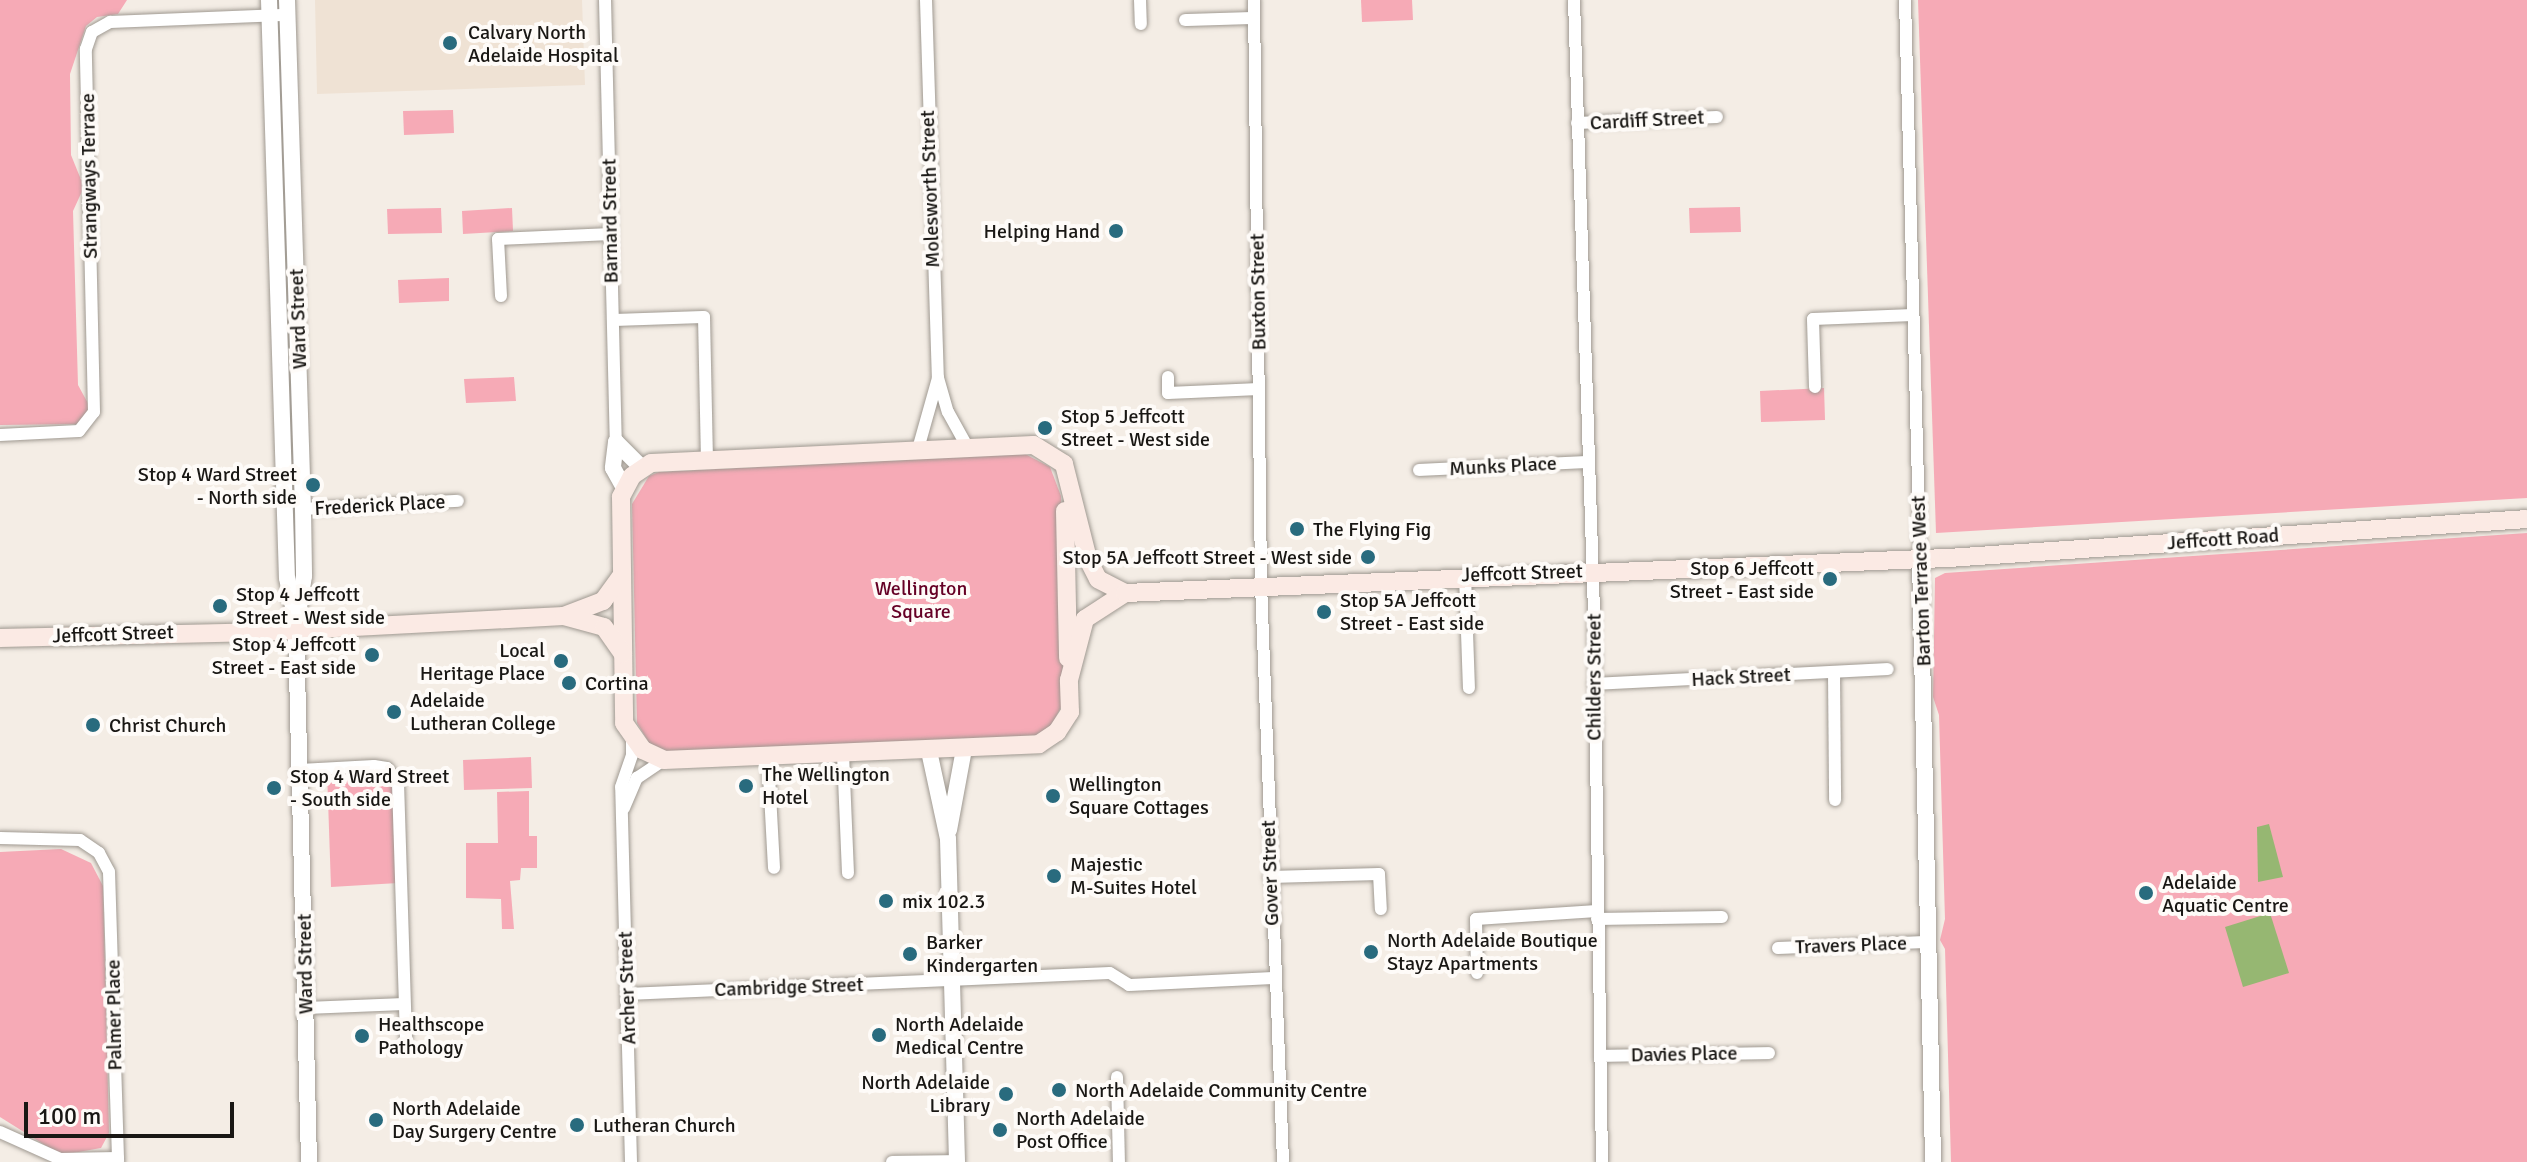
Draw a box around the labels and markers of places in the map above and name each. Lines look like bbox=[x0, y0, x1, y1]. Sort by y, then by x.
place label: Calvary North Adelaide Hospital bbox=[468, 20, 619, 67]
marker: Calvary North Adelaide Hospital bbox=[439, 32, 461, 54]
place label: Helping Hand bbox=[984, 219, 1100, 243]
marker: Helping Hand bbox=[1107, 222, 1125, 240]
place label: Stop 5 Jeffcott Street - West side bbox=[1061, 404, 1210, 451]
marker: Stop 5 Jeffcott Street - West side bbox=[1036, 419, 1054, 437]
place label: Stop 4 Ward Street - North side bbox=[138, 462, 297, 509]
marker: Stop 4 Ward Street - North side bbox=[304, 476, 322, 494]
place label: The Flying Fig bbox=[1313, 517, 1431, 541]
marker: The Flying Fig bbox=[1288, 520, 1306, 538]
place label: Stop 5A Jeffcott Street - West side bbox=[1063, 545, 1352, 569]
marker: Stop 5A Jeffcott Street - West side bbox=[1359, 548, 1377, 566]
place label: Stop 6 Jeffcott Street - East side bbox=[1670, 556, 1814, 603]
marker: Stop 6 Jeffcott Street - East side bbox=[1821, 570, 1839, 588]
place label: Stop 4 Jeffcott Street - West side bbox=[236, 582, 385, 629]
place label: Stop 5A Jeffcott Street - East side bbox=[1340, 588, 1484, 635]
marker: Stop 4 Jeffcott Street - West side bbox=[211, 597, 229, 615]
marker: Stop 5A Jeffcott Street - East side bbox=[1315, 603, 1333, 621]
place label: Stop 4 Jeffcott Street - East side bbox=[212, 632, 356, 679]
place label: Local Heritage Place bbox=[420, 638, 545, 685]
marker: Stop 4 Jeffcott Street - East side bbox=[363, 646, 381, 664]
marker: Local Heritage Place bbox=[552, 652, 570, 670]
place label: Cortina bbox=[585, 671, 649, 695]
marker: Cortina bbox=[560, 674, 578, 692]
place label: Adelaide Lutheran College bbox=[410, 688, 556, 735]
marker: Adelaide Lutheran College bbox=[385, 703, 403, 721]
place label: Christ Church bbox=[109, 713, 226, 737]
marker: Christ Church bbox=[84, 716, 102, 734]
place label: The Wellington Hotel bbox=[762, 762, 890, 809]
place label: Stop 4 Ward Street - South side bbox=[290, 764, 449, 811]
place label: Wellington Square Cottages bbox=[1069, 772, 1209, 819]
marker: The Wellington Hotel bbox=[737, 777, 755, 795]
marker: Stop 4 Ward Street - South side bbox=[265, 779, 283, 797]
marker: Wellington Square Cottages bbox=[1044, 787, 1062, 805]
place label: Majestic M-Suites Hotel bbox=[1070, 852, 1197, 899]
marker: Majestic M-Suites Hotel bbox=[1045, 867, 1063, 885]
place label: Adelaide Aquatic Centre bbox=[2162, 870, 2289, 917]
marker: Adelaide Aquatic Centre bbox=[2137, 884, 2155, 902]
place label: mix 102.3 bbox=[902, 889, 985, 913]
marker: mix 102.3 bbox=[877, 892, 895, 910]
place label: North Adelaide Boutique Stayz Apartments bbox=[1387, 928, 1598, 975]
place label: Barker Kindergarten bbox=[926, 930, 1038, 977]
marker: North Adelaide Boutique Stayz Apartments bbox=[1362, 943, 1380, 961]
marker: Barker Kindergarten bbox=[901, 945, 919, 963]
place label: Healthscope Pathology bbox=[378, 1012, 484, 1059]
place label: North Adelaide Medical Centre bbox=[895, 1012, 1024, 1059]
marker: North Adelaide Medical Centre bbox=[870, 1026, 888, 1044]
marker: Healthscope Pathology bbox=[353, 1027, 371, 1045]
place label: North Adelaide Library bbox=[861, 1070, 990, 1117]
place label: North Adelaide Community Centre bbox=[1075, 1078, 1367, 1102]
marker: North Adelaide Community Centre bbox=[1050, 1081, 1068, 1099]
marker: North Adelaide Library bbox=[997, 1085, 1015, 1103]
place label: North Adelaide Day Surgery Centre bbox=[392, 1096, 557, 1143]
place label: North Adelaide Post Office bbox=[1016, 1106, 1145, 1153]
marker: North Adelaide Day Surgery Centre bbox=[367, 1111, 385, 1129]
place label: Lutheran Church bbox=[593, 1113, 736, 1137]
marker: Lutheran Church bbox=[568, 1116, 586, 1134]
marker: North Adelaide Post Office bbox=[991, 1121, 1009, 1139]

